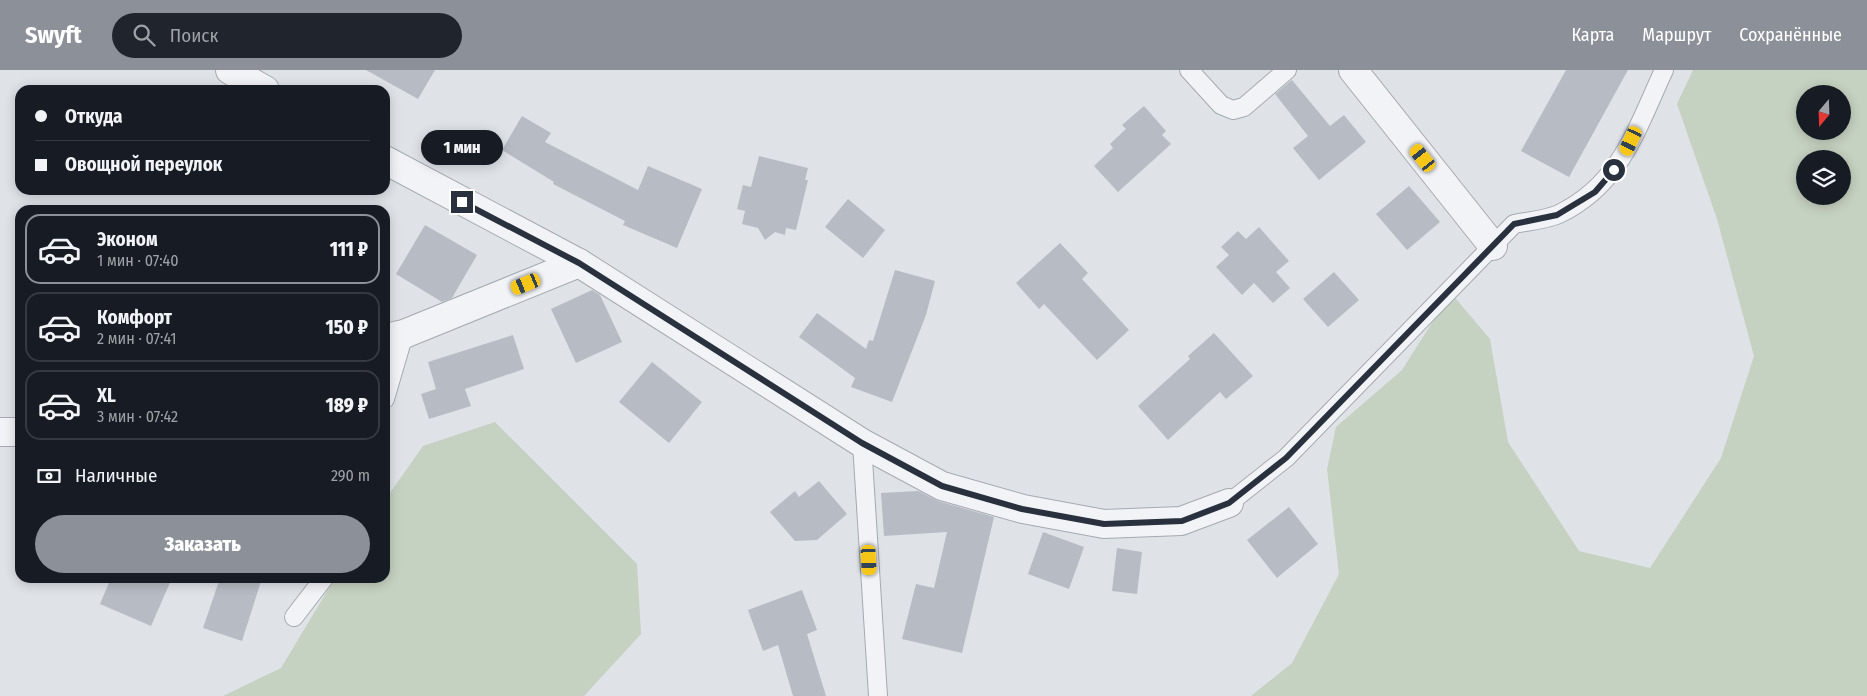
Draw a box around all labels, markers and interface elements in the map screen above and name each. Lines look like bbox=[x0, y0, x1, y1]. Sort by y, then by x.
search box bbox=[112, 13, 462, 58]
text: Swyft bbox=[25, 21, 82, 49]
icon: search bbox=[130, 21, 158, 49]
text: Поиск bbox=[170, 24, 218, 47]
text: Карта bbox=[1571, 24, 1614, 46]
text: Маршрут bbox=[1642, 24, 1711, 46]
text: Сохранённые bbox=[1739, 24, 1842, 46]
north arrow bbox=[1796, 85, 1851, 140]
map controls bbox=[1796, 85, 1851, 205]
text: Откуда bbox=[65, 105, 122, 128]
car bbox=[1617, 124, 1644, 158]
callout: 1 мин bbox=[421, 129, 503, 164]
text: 1 мин bbox=[444, 138, 480, 157]
car bbox=[1407, 142, 1438, 174]
button: layers bbox=[1796, 150, 1851, 205]
text: Овощной переулок bbox=[65, 153, 222, 176]
route start bbox=[1603, 159, 1625, 181]
route end bbox=[451, 191, 473, 213]
icon: car bbox=[37, 227, 82, 272]
text: Эконом bbox=[97, 228, 158, 251]
text: 111 ₽ bbox=[330, 238, 368, 261]
text: 1 мин · 07:40 bbox=[97, 251, 179, 270]
car bbox=[509, 271, 542, 297]
icon: car bbox=[37, 305, 82, 350]
text: Комфорт bbox=[97, 306, 172, 329]
text: 150 ₽ bbox=[325, 316, 368, 339]
text: 2 мин · 07:41 bbox=[97, 329, 177, 348]
icon: car bbox=[37, 383, 82, 428]
text: XL bbox=[97, 384, 116, 407]
text: 189 ₽ bbox=[325, 394, 368, 417]
text: 3 мин · 07:42 bbox=[97, 407, 178, 426]
icon: cash bbox=[35, 462, 63, 490]
text: Наличные bbox=[75, 464, 157, 487]
text: 290 m bbox=[331, 466, 370, 485]
button: Заказать bbox=[35, 515, 370, 573]
car bbox=[860, 545, 877, 575]

